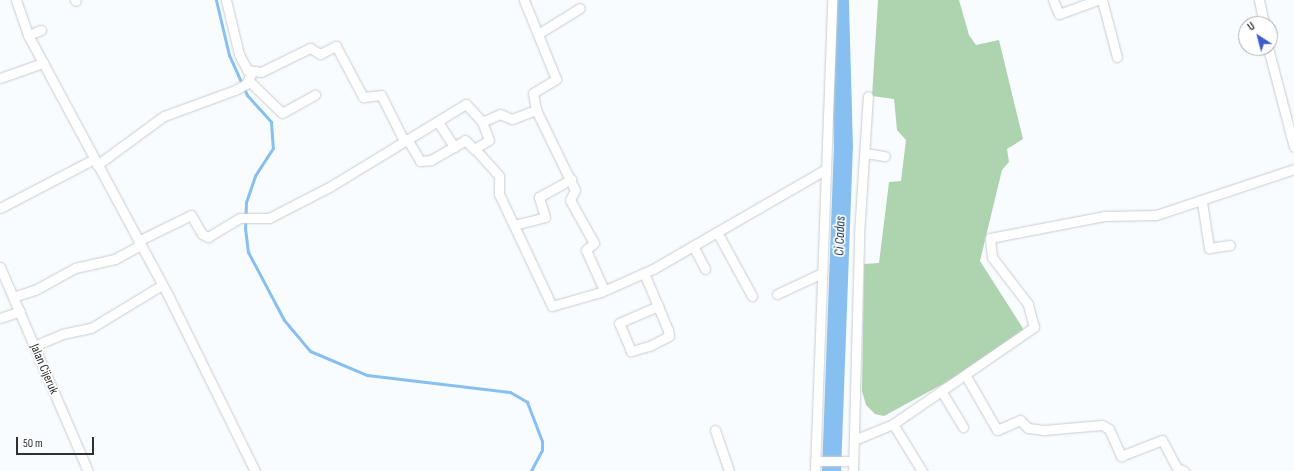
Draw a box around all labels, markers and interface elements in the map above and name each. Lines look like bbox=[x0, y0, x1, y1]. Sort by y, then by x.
north arrow bbox=[1238, 16, 1278, 56]
text: U bbox=[1245, 20, 1257, 34]
water label: Ci Cadas bbox=[831, 216, 849, 256]
street label: Jalan Cijeruk bbox=[26, 341, 62, 397]
scale bar bbox=[18, 429, 96, 455]
text: 50 m bbox=[23, 436, 43, 451]

